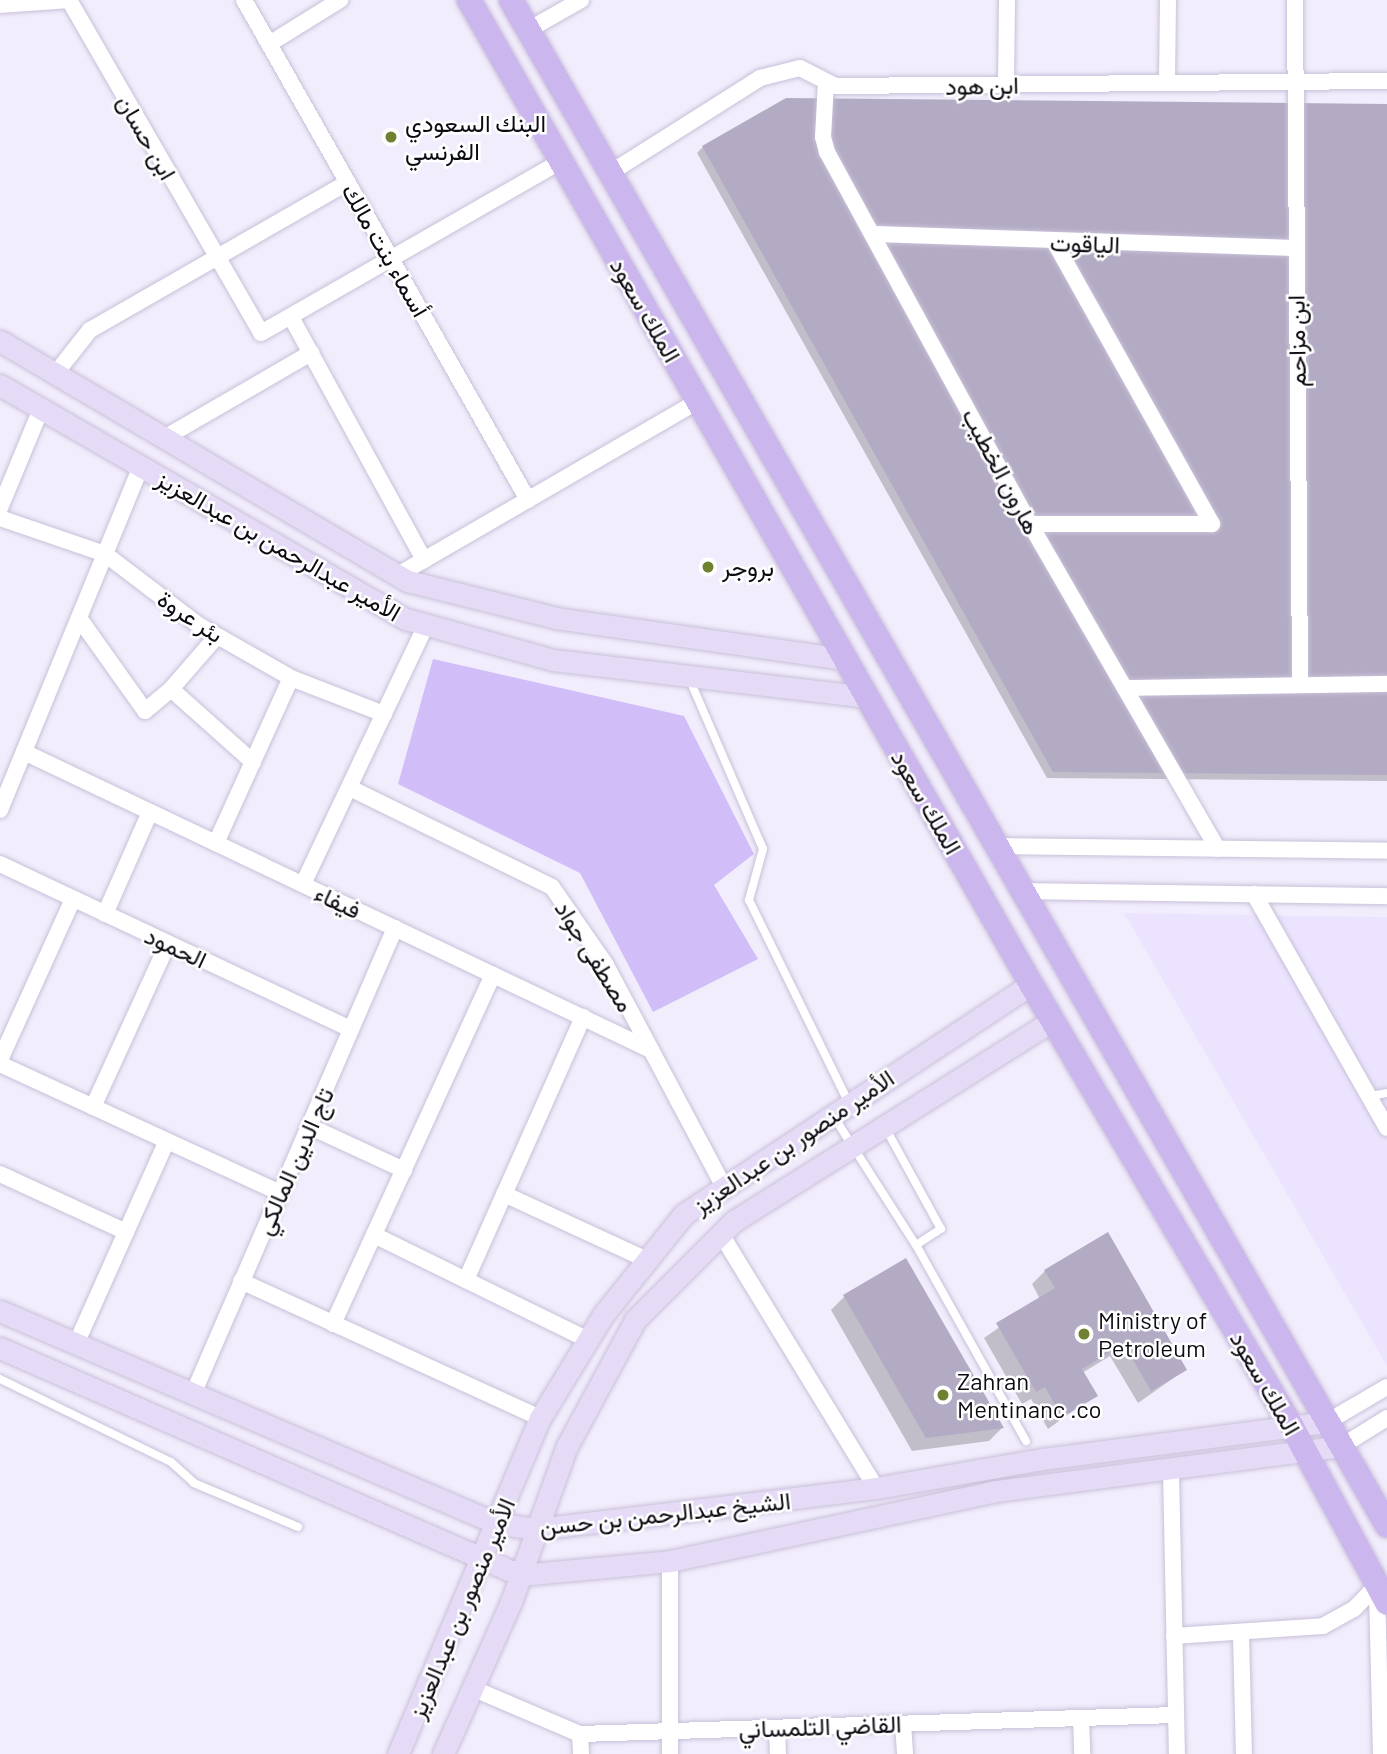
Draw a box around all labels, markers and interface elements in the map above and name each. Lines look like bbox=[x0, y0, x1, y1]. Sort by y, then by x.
street label: ابن هود bbox=[945, 70, 1019, 100]
street label: ابن حسان bbox=[111, 89, 183, 185]
place label: البنك السعودي الفرنسي bbox=[405, 109, 546, 165]
marker: البنك السعودي الفرنسي bbox=[383, 129, 399, 145]
street label: أسماء بنت مالك bbox=[336, 178, 436, 322]
street label: الياقوت bbox=[1049, 227, 1121, 259]
street label: الملك سعود bbox=[605, 253, 687, 367]
street label: ابن مزاحم bbox=[1281, 295, 1311, 387]
street label: هارون الخطيب bbox=[957, 403, 1047, 539]
street label: الأمير عبدالرحمن بن عبدالعزيز bbox=[152, 463, 406, 627]
place label: بروجر bbox=[722, 553, 774, 581]
marker: بروجر bbox=[700, 559, 716, 575]
street label: بئر عروة bbox=[153, 584, 229, 648]
street label: الملك سعود bbox=[886, 745, 968, 859]
street label: فيفاء bbox=[310, 878, 366, 924]
street label: مصطفى جواد bbox=[549, 895, 641, 1017]
street label: الحمود bbox=[141, 920, 211, 974]
street label: الأمير منصور بن عبدالعزيز bbox=[687, 1063, 899, 1219]
street label: تاج الدين المالكي bbox=[249, 1083, 339, 1239]
place label: Ministry of Petroleum bbox=[1098, 1306, 1207, 1362]
marker: Ministry of Petroleum bbox=[1076, 1326, 1092, 1342]
street label: الملك سعود bbox=[1225, 1326, 1307, 1440]
place label: Zahran Mentinanc .co bbox=[957, 1367, 1102, 1423]
marker: Zahran Mentinanc .co bbox=[935, 1387, 951, 1403]
street label: الشيخ عبدالرحمن بن حسن bbox=[538, 1485, 792, 1541]
street label: الأمير منصور بن عبدالعزيز bbox=[402, 1493, 520, 1723]
street label: القاضي التلمساني bbox=[738, 1709, 902, 1743]

